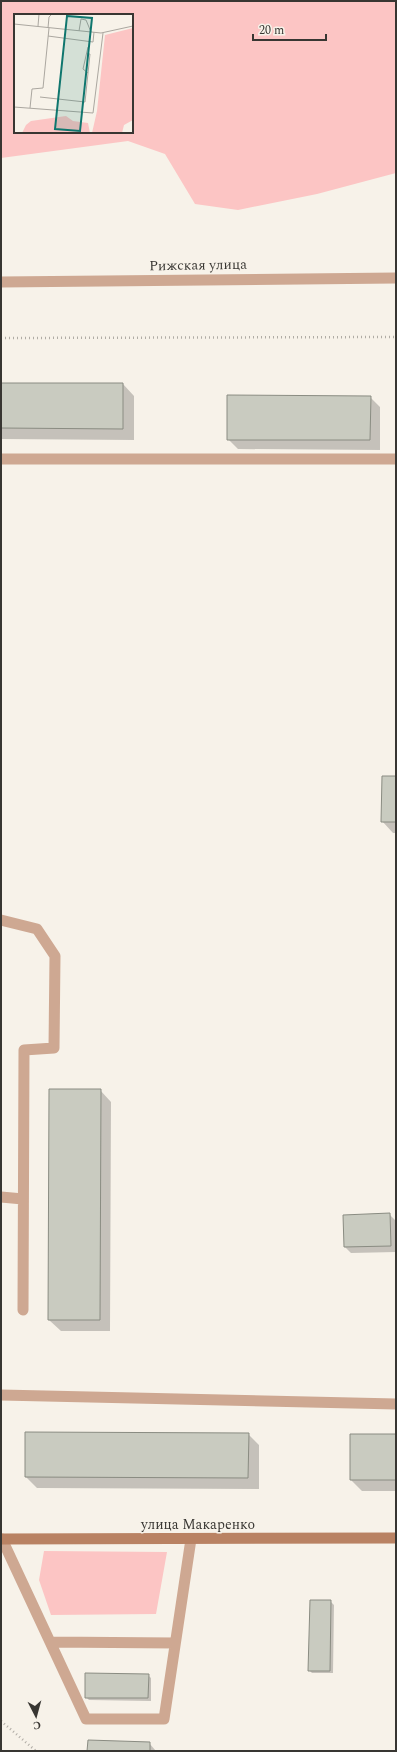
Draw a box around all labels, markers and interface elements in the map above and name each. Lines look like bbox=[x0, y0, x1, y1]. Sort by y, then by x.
inset map bbox=[14, 14, 133, 133]
scale bar bbox=[253, 16, 326, 42]
text: 20 m bbox=[259, 21, 284, 40]
street label: Рижская улица bbox=[149, 254, 247, 276]
street label: улица Макаренко bbox=[140, 1514, 255, 1535]
north arrow bbox=[16, 1696, 56, 1736]
text: С bbox=[32, 1717, 42, 1734]

